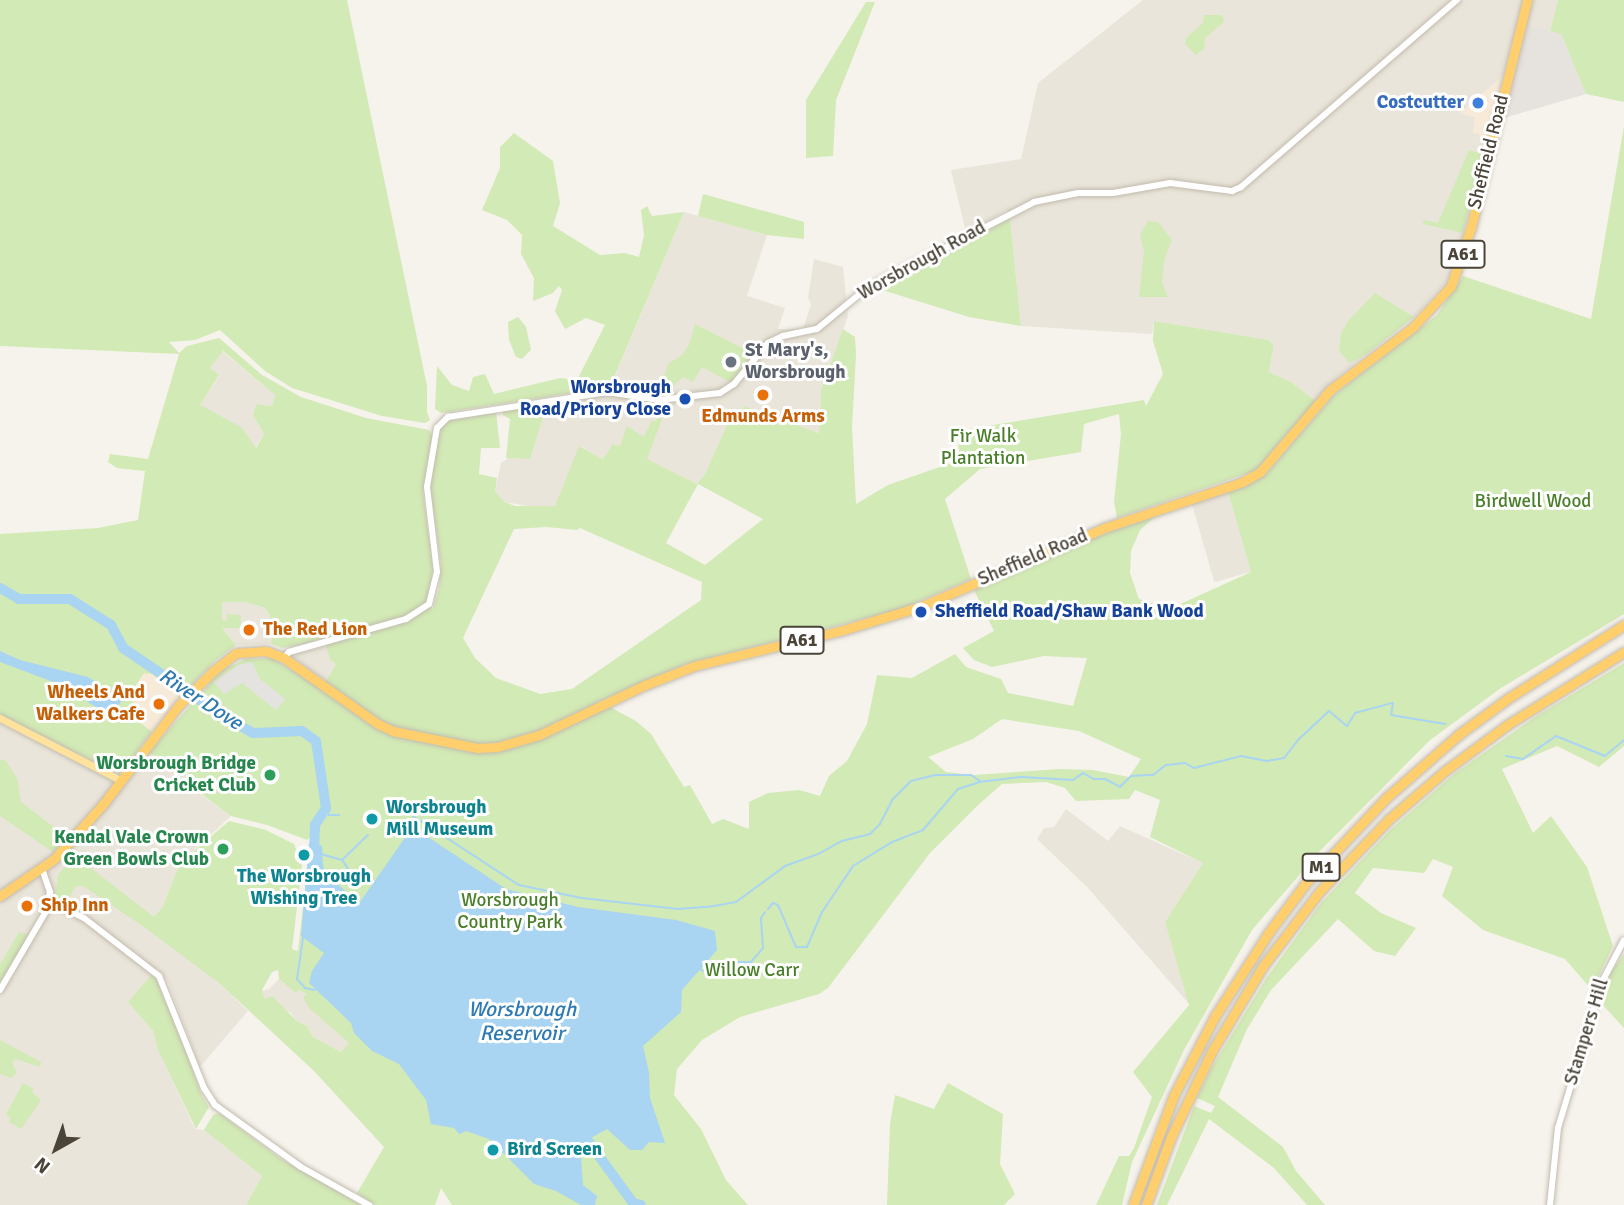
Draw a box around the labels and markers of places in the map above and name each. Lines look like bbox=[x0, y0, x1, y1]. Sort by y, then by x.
place label: Costcutter bbox=[1377, 92, 1464, 114]
marker: Costcutter bbox=[1470, 95, 1486, 111]
place label: St Mary's, Worsbrough bbox=[745, 340, 846, 384]
marker: St Mary's, Worsbrough bbox=[723, 354, 739, 370]
place label: Worsbrough Road/Priory Close bbox=[520, 377, 671, 421]
marker: Edmunds Arms bbox=[755, 387, 771, 403]
marker: Worsbrough Road/Priory Close bbox=[677, 391, 693, 407]
place label: Edmunds Arms bbox=[701, 406, 825, 428]
place label: Sheffield Road/Shaw Bank Wood bbox=[935, 601, 1204, 623]
marker: Sheffield Road/Shaw Bank Wood bbox=[913, 604, 929, 620]
place label: The Red Lion bbox=[263, 619, 367, 641]
marker: The Red Lion bbox=[241, 622, 257, 638]
place label: Wheels And Walkers Cafe bbox=[36, 682, 145, 726]
marker: Wheels And Walkers Cafe bbox=[151, 696, 167, 712]
place label: Worsbrough Bridge Cricket Club bbox=[96, 753, 256, 797]
marker: Worsbrough Bridge Cricket Club bbox=[262, 767, 278, 783]
place label: Worsbrough Mill Museum bbox=[386, 797, 493, 841]
marker: Worsbrough Mill Museum bbox=[364, 811, 380, 827]
place label: Kendal Vale Crown Green Bowls Club bbox=[54, 827, 209, 871]
marker: Kendal Vale Crown Green Bowls Club bbox=[215, 841, 231, 857]
marker: The Worsbrough Wishing Tree bbox=[296, 847, 312, 863]
place label: The Worsbrough Wishing Tree bbox=[237, 866, 371, 910]
place label: Ship Inn bbox=[41, 895, 109, 917]
marker: Ship Inn bbox=[19, 898, 35, 914]
place label: Bird Screen bbox=[507, 1139, 602, 1161]
marker: Bird Screen bbox=[485, 1142, 501, 1158]

